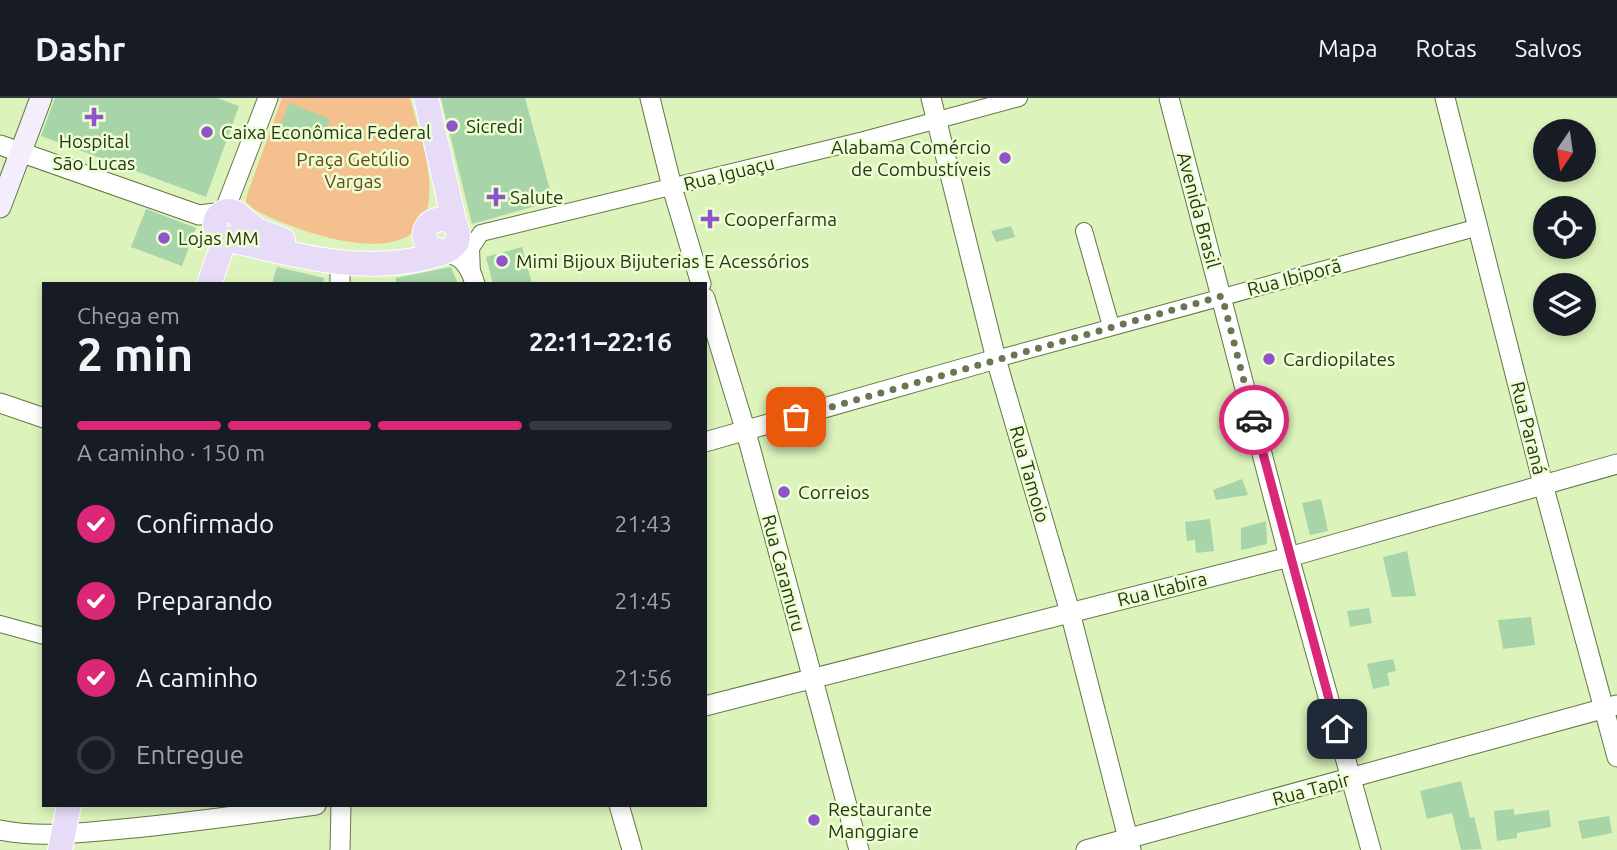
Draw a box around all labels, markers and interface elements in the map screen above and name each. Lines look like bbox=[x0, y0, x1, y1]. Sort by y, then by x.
text: Dashr bbox=[35, 30, 125, 67]
text: Mapa bbox=[1318, 35, 1378, 62]
text: Rotas bbox=[1416, 35, 1477, 62]
text: Salvos bbox=[1515, 35, 1582, 62]
marker: Hospital São Lucas bbox=[84, 107, 104, 127]
place label: Sicredi bbox=[466, 115, 523, 137]
marker: Sicredi bbox=[444, 118, 460, 134]
north arrow bbox=[1533, 119, 1596, 182]
map controls bbox=[1533, 119, 1596, 336]
place label: Caixa Econômica Federal bbox=[221, 121, 431, 143]
marker: Caixa Econômica Federal bbox=[199, 124, 215, 140]
place label: Hospital São Lucas bbox=[53, 130, 135, 174]
place label: Alabama Comércio de Combustíveis bbox=[831, 136, 991, 180]
park label: Praça Getúlio Vargas bbox=[296, 148, 410, 192]
street label: Avenida Brasil bbox=[1173, 149, 1225, 271]
marker: Alabama Comércio de Combustíveis bbox=[997, 150, 1013, 166]
street label: Rua Iguaçu bbox=[681, 151, 777, 195]
place label: Salute bbox=[510, 186, 564, 208]
marker: Salute bbox=[488, 189, 504, 205]
button: locate bbox=[1533, 196, 1596, 259]
place label: Cooperfarma bbox=[724, 208, 837, 230]
marker: Cooperfarma bbox=[702, 211, 718, 227]
place label: Lojas MM bbox=[178, 227, 259, 249]
marker: Lojas MM bbox=[156, 230, 172, 246]
place label: Mimi Bijoux Bijuterias E Acessórios bbox=[516, 250, 809, 272]
marker: Mimi Bijoux Bijuterias E Acessórios bbox=[494, 253, 510, 269]
street label: Rua Ibiporã bbox=[1245, 254, 1343, 300]
button: layers bbox=[1533, 273, 1596, 336]
text: Chega em bbox=[77, 303, 180, 328]
text: 22:11–22:16 bbox=[529, 327, 672, 356]
text: 2 min bbox=[77, 328, 193, 380]
place label: Cardiopilates bbox=[1283, 348, 1395, 370]
marker: Cardiopilates bbox=[1261, 351, 1277, 367]
street label: Rua Paraná bbox=[1507, 379, 1551, 477]
courier bbox=[1219, 385, 1289, 455]
pin bbox=[766, 387, 826, 447]
icon: bag bbox=[777, 398, 815, 436]
icon: car bbox=[1235, 401, 1273, 439]
street label: Rua Tamoio bbox=[1006, 423, 1054, 525]
text: A caminho · 150 m bbox=[77, 440, 265, 465]
place label: Correios bbox=[798, 481, 870, 503]
marker: Correios bbox=[776, 484, 792, 500]
icon: check bbox=[77, 505, 115, 543]
text: Confirmado bbox=[136, 509, 274, 538]
text: 21:43 bbox=[614, 511, 672, 536]
street label: Rua Caramuru bbox=[758, 512, 810, 634]
street label: Rua Itabira bbox=[1115, 567, 1209, 611]
icon: check bbox=[77, 582, 115, 620]
text: Preparando bbox=[136, 586, 273, 615]
text: 21:45 bbox=[614, 588, 672, 613]
icon: check bbox=[77, 659, 115, 697]
text: A caminho bbox=[136, 663, 258, 692]
text: 21:56 bbox=[614, 665, 672, 690]
pin bbox=[1307, 699, 1367, 759]
icon: home bbox=[1318, 710, 1356, 748]
text: Entregue bbox=[136, 740, 244, 769]
street label: Rua Tapir bbox=[1270, 768, 1352, 810]
place label: Restaurante Manggiare bbox=[828, 798, 932, 842]
marker: Restaurante Manggiare bbox=[806, 812, 822, 828]

